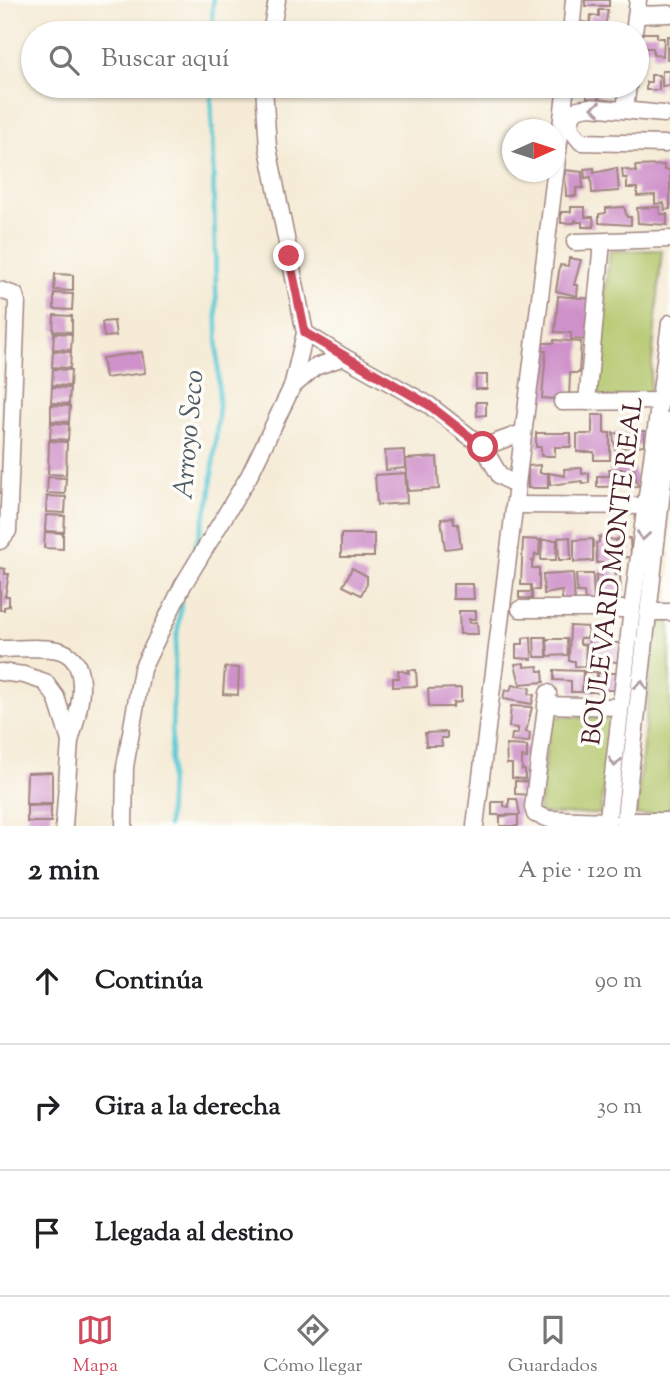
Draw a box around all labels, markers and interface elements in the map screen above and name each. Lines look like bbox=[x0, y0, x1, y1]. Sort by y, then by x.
search box bbox=[21, 21, 649, 98]
icon: search bbox=[45, 41, 83, 79]
text: Buscar aquí bbox=[101, 41, 230, 78]
one-way arrow bbox=[590, 100, 600, 116]
north arrow bbox=[502, 119, 565, 182]
route end bbox=[273, 240, 304, 271]
water label: Arroyo Seco bbox=[164, 369, 216, 501]
street label: BOULEVARD MONTE REAL bbox=[574, 394, 654, 747]
route start bbox=[467, 431, 498, 462]
one-way arrow bbox=[636, 530, 651, 542]
one-way arrow bbox=[634, 679, 649, 691]
one-way arrow bbox=[607, 756, 622, 768]
text: 2 min bbox=[28, 850, 100, 893]
text: A pie · 120 m bbox=[518, 855, 642, 888]
icon: ahead bbox=[28, 962, 66, 1000]
text: Continúa bbox=[95, 963, 203, 1000]
text: 90 m bbox=[595, 965, 642, 998]
icon: right bbox=[28, 1088, 66, 1126]
text: Gira a la derecha bbox=[95, 1089, 280, 1126]
text: 30 m bbox=[597, 1091, 642, 1124]
icon: arrive bbox=[28, 1214, 66, 1252]
text: Llegada al destino bbox=[95, 1215, 293, 1252]
tab: Mapa bbox=[73, 1311, 118, 1380]
tab: Cómo llegar bbox=[263, 1311, 362, 1380]
tab: Guardados bbox=[508, 1311, 597, 1380]

